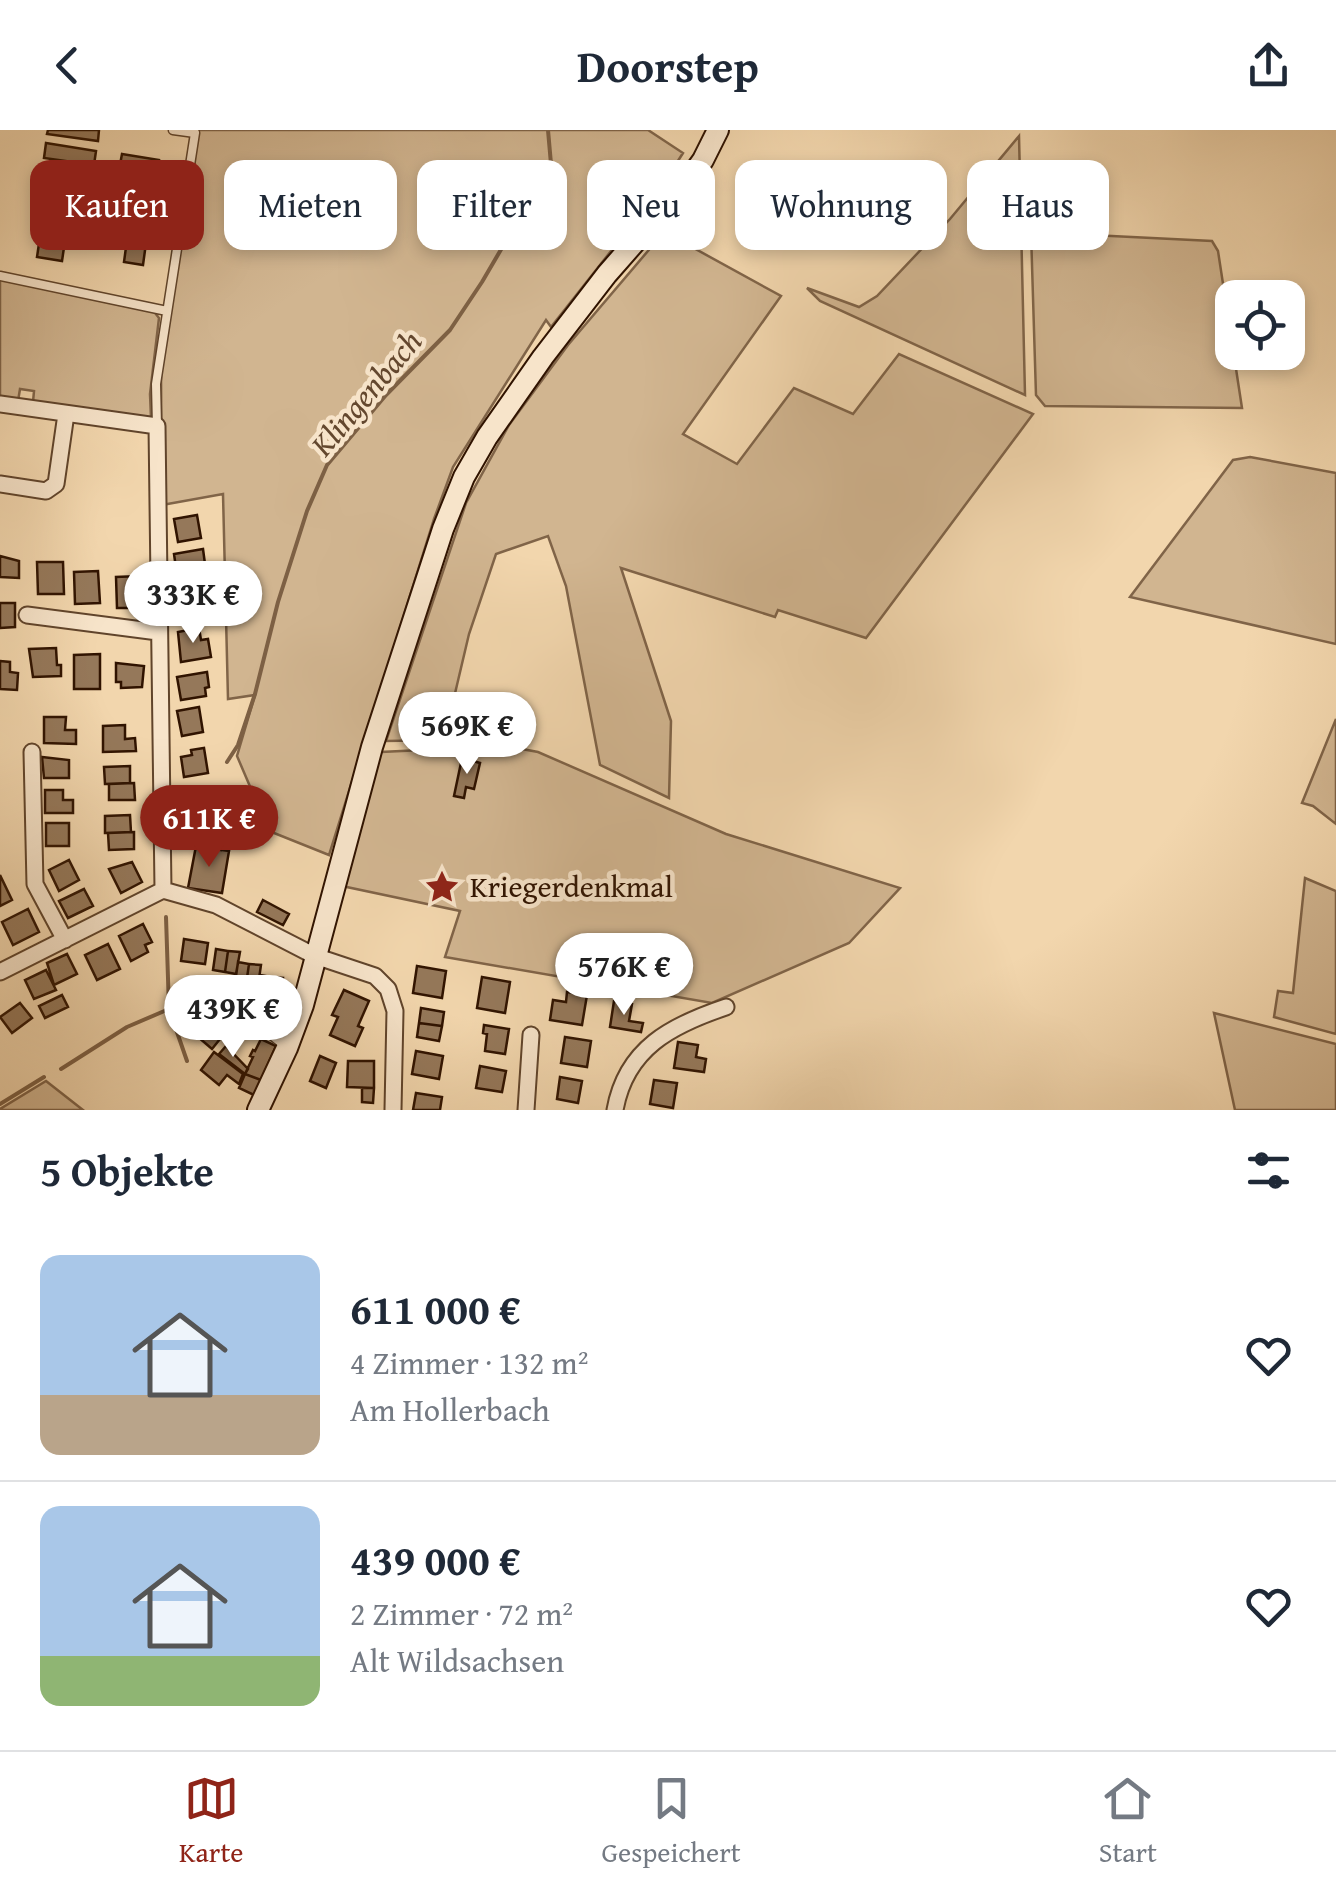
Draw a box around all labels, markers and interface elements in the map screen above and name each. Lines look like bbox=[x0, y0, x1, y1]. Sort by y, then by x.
text: Doorstep bbox=[577, 33, 759, 98]
icon: back bbox=[40, 38, 95, 93]
icon: share bbox=[1241, 38, 1296, 93]
chip: Kaufen bbox=[30, 160, 204, 250]
chip: Mieten bbox=[224, 160, 397, 250]
chip: Filter bbox=[417, 160, 567, 250]
chip: Neu bbox=[587, 160, 715, 250]
chip: Wohnung bbox=[735, 160, 947, 250]
chip: Haus bbox=[967, 160, 1109, 250]
map controls bbox=[1215, 280, 1305, 370]
button: locate bbox=[1215, 280, 1305, 370]
water label: Klingenbach bbox=[298, 319, 433, 467]
pin: 333K € bbox=[112, 561, 274, 646]
text: 333K € bbox=[146, 570, 240, 617]
pin: 569K € bbox=[386, 692, 548, 777]
text: 569K € bbox=[420, 701, 514, 748]
pin: 611K € bbox=[128, 785, 290, 870]
text: 611K € bbox=[162, 794, 256, 841]
place label: Kriegerdenkmal bbox=[470, 864, 673, 908]
place icon: Kriegerdenkmal bbox=[423, 868, 461, 906]
pin: 576K € bbox=[543, 933, 705, 1018]
text: 576K € bbox=[577, 942, 671, 989]
pin: 439K € bbox=[152, 975, 314, 1060]
text: 439K € bbox=[186, 984, 280, 1031]
text: 5 Objekte bbox=[40, 1140, 214, 1201]
icon: filters bbox=[1241, 1143, 1296, 1198]
text: 611 000 € bbox=[350, 1278, 521, 1339]
icon: home bbox=[120, 1295, 240, 1415]
icon: heart bbox=[1241, 1328, 1296, 1383]
text: 4 Zimmer · 132 m² bbox=[350, 1339, 588, 1386]
text: Am Hollerbach bbox=[350, 1386, 550, 1433]
text: 439 000 € bbox=[350, 1529, 521, 1590]
icon: home bbox=[120, 1546, 240, 1666]
icon: heart bbox=[1241, 1579, 1296, 1634]
text: 2 Zimmer · 72 m² bbox=[350, 1590, 573, 1637]
text: Alt Wildsachsen bbox=[350, 1637, 564, 1684]
tab: Karte bbox=[179, 1771, 243, 1872]
tab: Gespeichert bbox=[601, 1771, 741, 1872]
tab: Start bbox=[1099, 1771, 1157, 1872]

